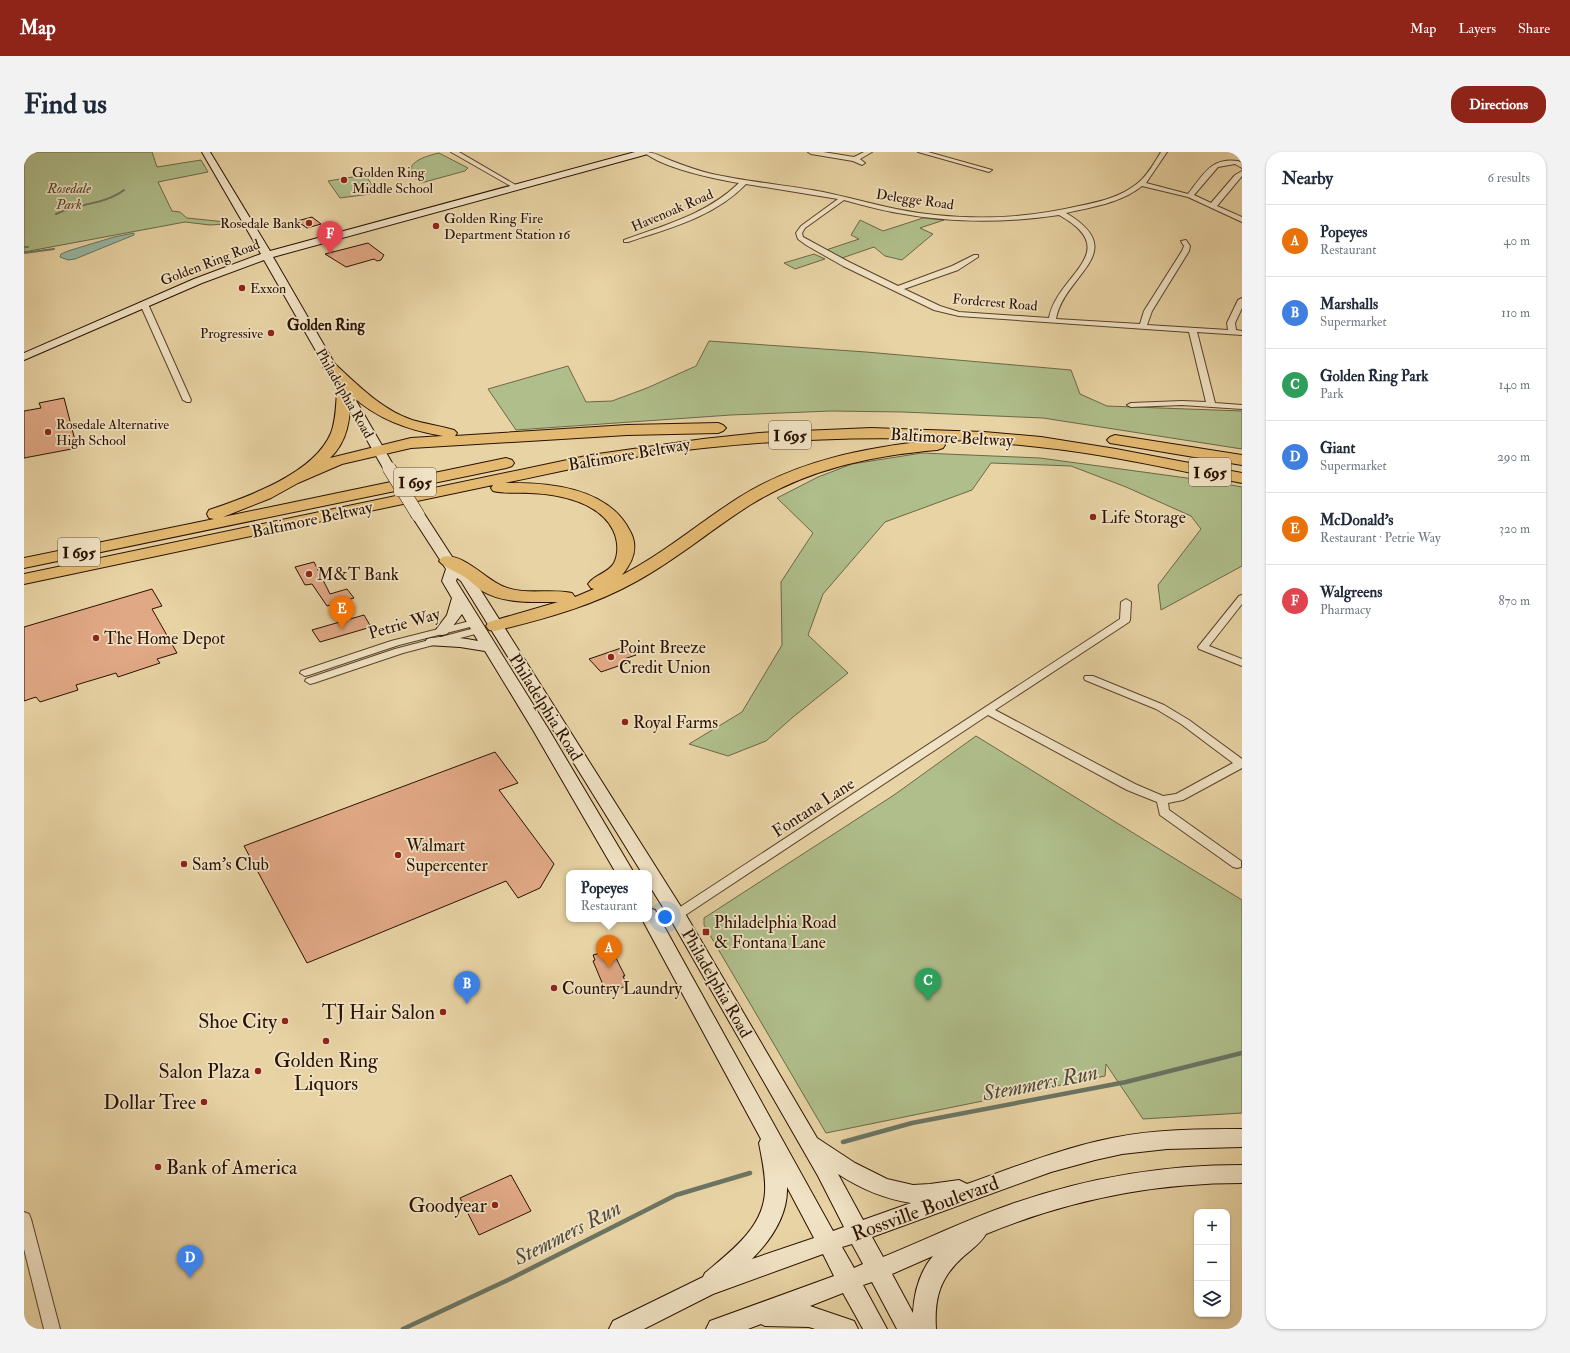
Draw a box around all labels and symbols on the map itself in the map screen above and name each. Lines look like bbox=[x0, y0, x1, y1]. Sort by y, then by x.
place label: Golden Ring Middle School bbox=[352, 164, 433, 197]
marker: Golden Ring Middle School bbox=[339, 175, 349, 185]
park label: Rosedale Park bbox=[46, 180, 91, 213]
street label: Havenoak Road bbox=[629, 186, 716, 235]
street label: Delegge Road bbox=[875, 186, 955, 213]
place label: Golden Ring Fire Department Station 16 bbox=[444, 210, 571, 244]
place label: Rosedale Bank bbox=[220, 215, 301, 232]
marker: Rosedale Bank bbox=[304, 218, 314, 228]
pin: F bbox=[317, 221, 343, 254]
marker: Golden Ring Fire Department Station 16 bbox=[431, 221, 441, 231]
street label: Golden Ring Road bbox=[158, 236, 262, 289]
place label: Exxon bbox=[250, 280, 286, 297]
marker: Exxon bbox=[237, 283, 247, 293]
street label: Fordcrest Road bbox=[952, 290, 1038, 315]
district label: Golden Ring bbox=[287, 316, 366, 336]
place label: Progressive bbox=[200, 325, 263, 342]
marker: Progressive bbox=[266, 328, 276, 338]
street label: Philadelphia Road bbox=[311, 345, 377, 442]
place label: Rosedale Alternative High School bbox=[56, 416, 169, 449]
road number: I 695 bbox=[769, 421, 811, 449]
street label: Baltimore Beltway bbox=[890, 424, 1015, 452]
marker: Rosedale Alternative High School bbox=[43, 427, 53, 437]
street label: Baltimore Beltway bbox=[566, 433, 692, 477]
road number: I 695 bbox=[1189, 458, 1231, 486]
road number: I 695 bbox=[394, 468, 436, 496]
street label: Baltimore Beltway bbox=[250, 496, 375, 544]
place label: Life Storage bbox=[1101, 507, 1186, 528]
marker: Life Storage bbox=[1088, 512, 1098, 522]
road number: I 695 bbox=[58, 538, 100, 566]
place label: M&T Bank bbox=[317, 564, 399, 585]
marker: M&T Bank bbox=[304, 569, 314, 579]
pin: E bbox=[329, 596, 355, 629]
street label: Petrie Way bbox=[366, 603, 443, 645]
place label: The Home Depot bbox=[104, 628, 226, 650]
marker: The Home Depot bbox=[91, 633, 101, 643]
place label: Point Breeze Credit Union bbox=[619, 637, 711, 678]
street label: Philadelphia Road bbox=[503, 650, 587, 766]
marker: Point Breeze Credit Union bbox=[606, 652, 616, 662]
place label: Royal Farms bbox=[633, 712, 718, 734]
marker: Royal Farms bbox=[620, 717, 630, 727]
street label: Fontana Lane bbox=[768, 773, 858, 842]
place label: Walmart Supercenter bbox=[405, 835, 488, 877]
marker: Walmart Supercenter bbox=[393, 850, 403, 860]
place label: Sam's Club bbox=[192, 854, 269, 875]
marker: Sam's Club bbox=[179, 859, 189, 869]
your location bbox=[655, 907, 675, 927]
place label: Philadelphia Road & Fontana Lane bbox=[714, 912, 837, 953]
street label: Philadelphia Road bbox=[676, 925, 757, 1043]
marker: Philadelphia Road & Fontana Lane bbox=[701, 927, 711, 937]
pin: A bbox=[596, 935, 622, 968]
pin: C bbox=[915, 968, 941, 1001]
pin: B bbox=[454, 971, 480, 1004]
place label: Country Laundry bbox=[562, 978, 683, 1000]
marker: Country Laundry bbox=[549, 983, 559, 993]
place label: TJ Hair Salon bbox=[322, 1000, 435, 1025]
marker: TJ Hair Salon bbox=[438, 1007, 448, 1017]
place label: Shoe City bbox=[198, 1009, 278, 1034]
marker: Shoe City bbox=[280, 1016, 290, 1026]
marker: Golden Ring Liquors bbox=[321, 1036, 331, 1046]
place label: Golden Ring Liquors bbox=[274, 1048, 379, 1096]
water label: Stemmers Run bbox=[979, 1058, 1100, 1108]
place label: Salon Plaza bbox=[159, 1059, 251, 1084]
marker: Salon Plaza bbox=[253, 1066, 263, 1076]
place label: Dollar Tree bbox=[103, 1090, 196, 1115]
marker: Dollar Tree bbox=[199, 1097, 209, 1107]
place label: Bank of America bbox=[166, 1155, 298, 1180]
marker: Bank of America bbox=[153, 1162, 163, 1172]
street label: Rossville Boulevard bbox=[848, 1170, 1002, 1247]
place label: Goodyear bbox=[408, 1193, 488, 1218]
water label: Stemmers Run bbox=[508, 1194, 626, 1272]
marker: Goodyear bbox=[490, 1200, 500, 1210]
pin: D bbox=[177, 1245, 203, 1278]

